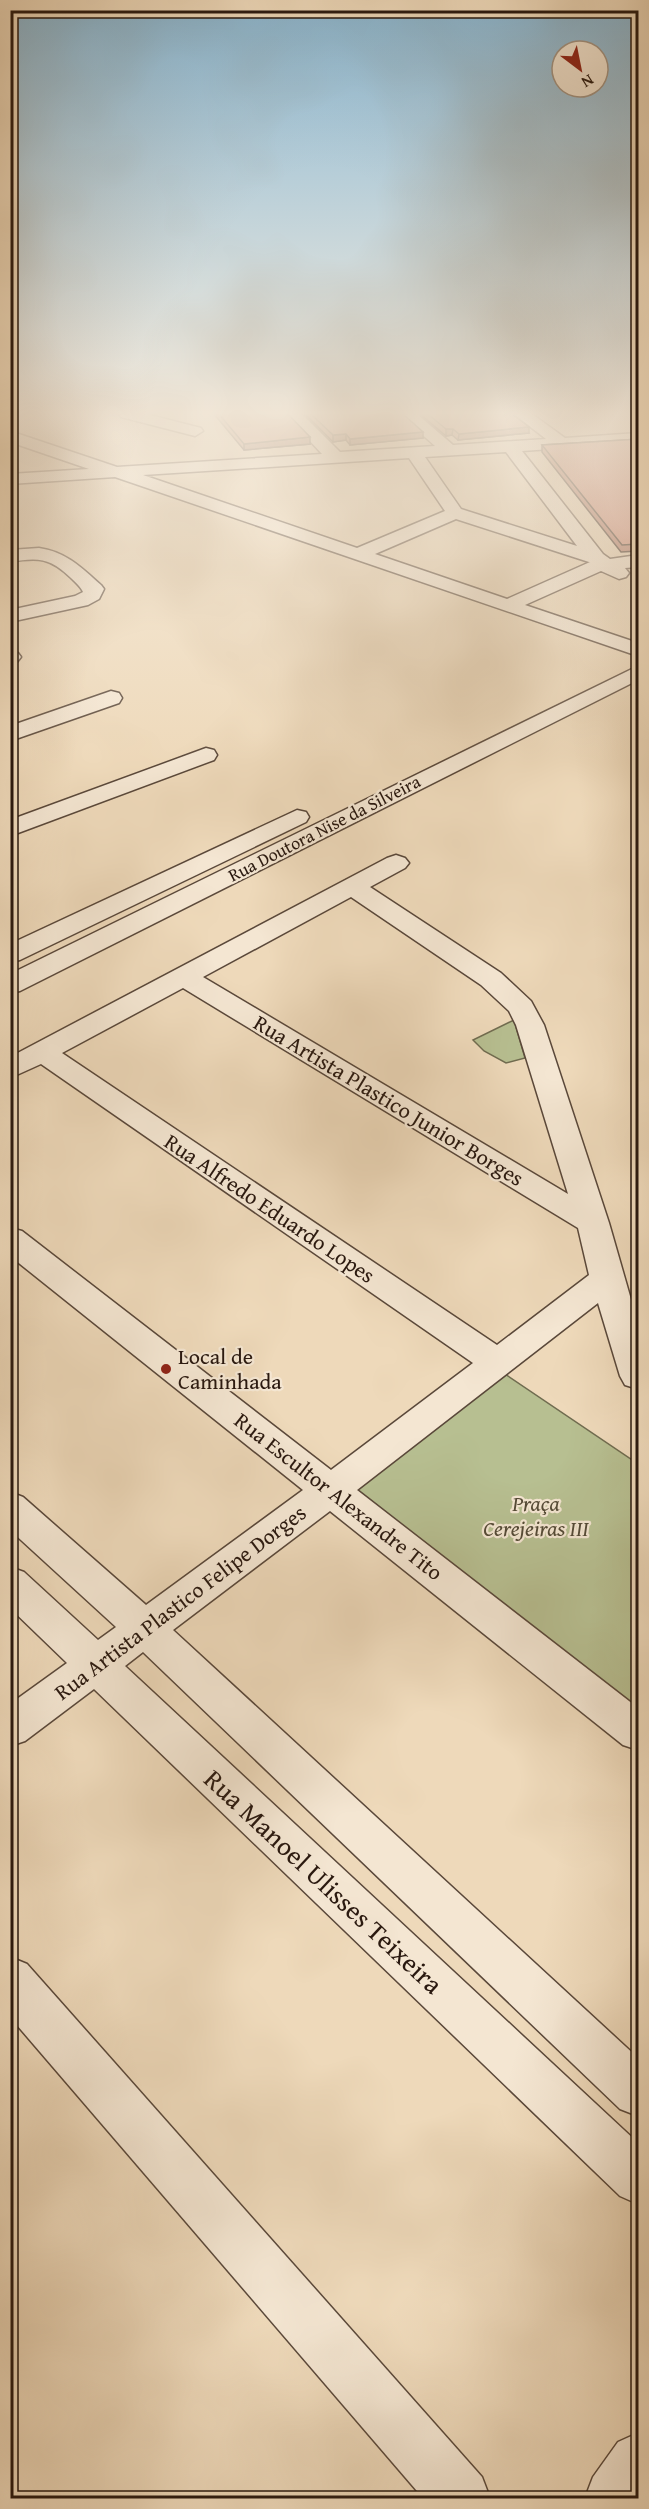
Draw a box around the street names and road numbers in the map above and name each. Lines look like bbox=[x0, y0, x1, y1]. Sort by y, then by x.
street label: Rua Doutora Nise da Silveira bbox=[223, 767, 425, 888]
street label: Rua Artista Plastico Junior Borges bbox=[248, 1006, 530, 1194]
street label: Rua Alfredo Eduardo Lopes bbox=[158, 1125, 382, 1291]
street label: Rua Escultor Alexandre Tito bbox=[228, 1404, 450, 1588]
street label: Rua Artista Plastico Felipe Dorges bbox=[47, 1497, 313, 1707]
street label: Rua Manoel Ulisses Teixeira bbox=[195, 1759, 453, 2003]

